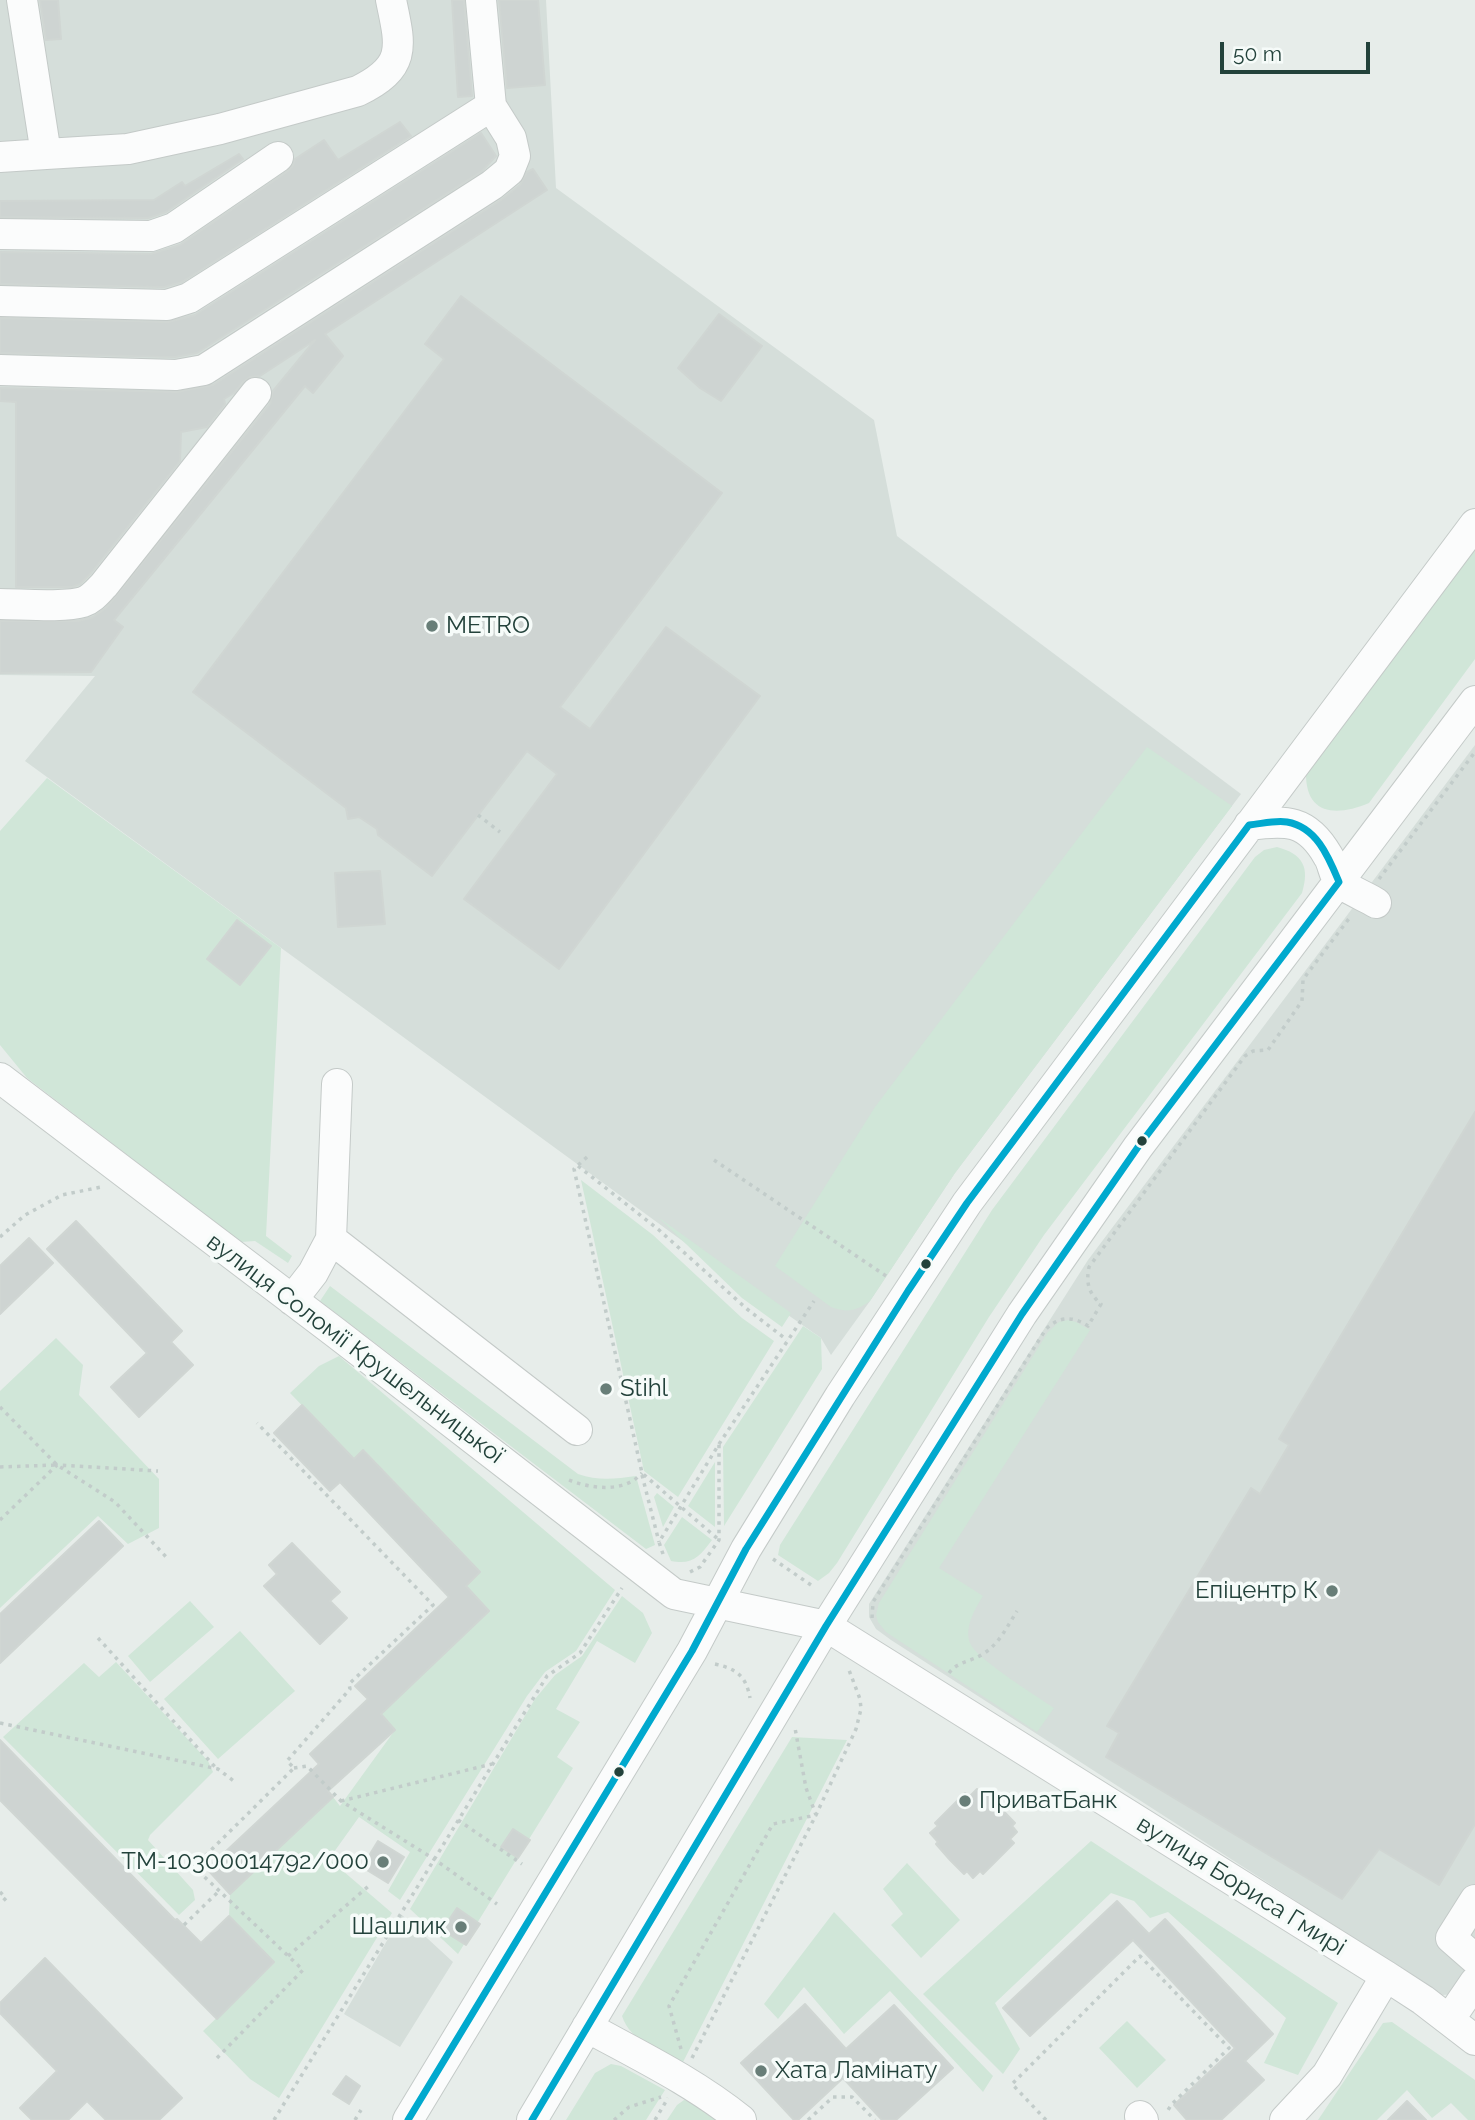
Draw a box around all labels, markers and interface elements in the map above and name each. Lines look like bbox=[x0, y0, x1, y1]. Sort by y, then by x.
scale bar bbox=[1223, 28, 1374, 72]
text: 50 m bbox=[1233, 41, 1282, 66]
place label: METRO bbox=[446, 612, 530, 640]
marker: METRO bbox=[424, 618, 440, 634]
unlabelled marker bbox=[1135, 1134, 1149, 1148]
street label: вулиця Соломії Крушельницької bbox=[201, 1228, 509, 1470]
unlabelled marker bbox=[919, 1257, 933, 1271]
place label: Stihl bbox=[620, 1375, 668, 1403]
marker: Stihl bbox=[598, 1381, 614, 1397]
place label: Епіцентр К bbox=[1195, 1577, 1318, 1605]
marker: Епіцентр К bbox=[1324, 1583, 1340, 1599]
unlabelled marker bbox=[612, 1765, 626, 1779]
place label: ПриватБанк bbox=[979, 1787, 1118, 1815]
marker: ПриватБанк bbox=[957, 1793, 973, 1809]
street label: вулиця Бориса Гмирі bbox=[1131, 1810, 1351, 1962]
place label: ТМ-10300014792/000 bbox=[121, 1848, 369, 1876]
marker: ТМ-10300014792/000 bbox=[375, 1854, 391, 1870]
place label: Шашлик bbox=[352, 1913, 447, 1941]
marker: Шашлик bbox=[453, 1919, 469, 1935]
place label: Хата Ламінату bbox=[775, 2057, 937, 2085]
marker: Хата Ламінату bbox=[753, 2063, 769, 2079]

